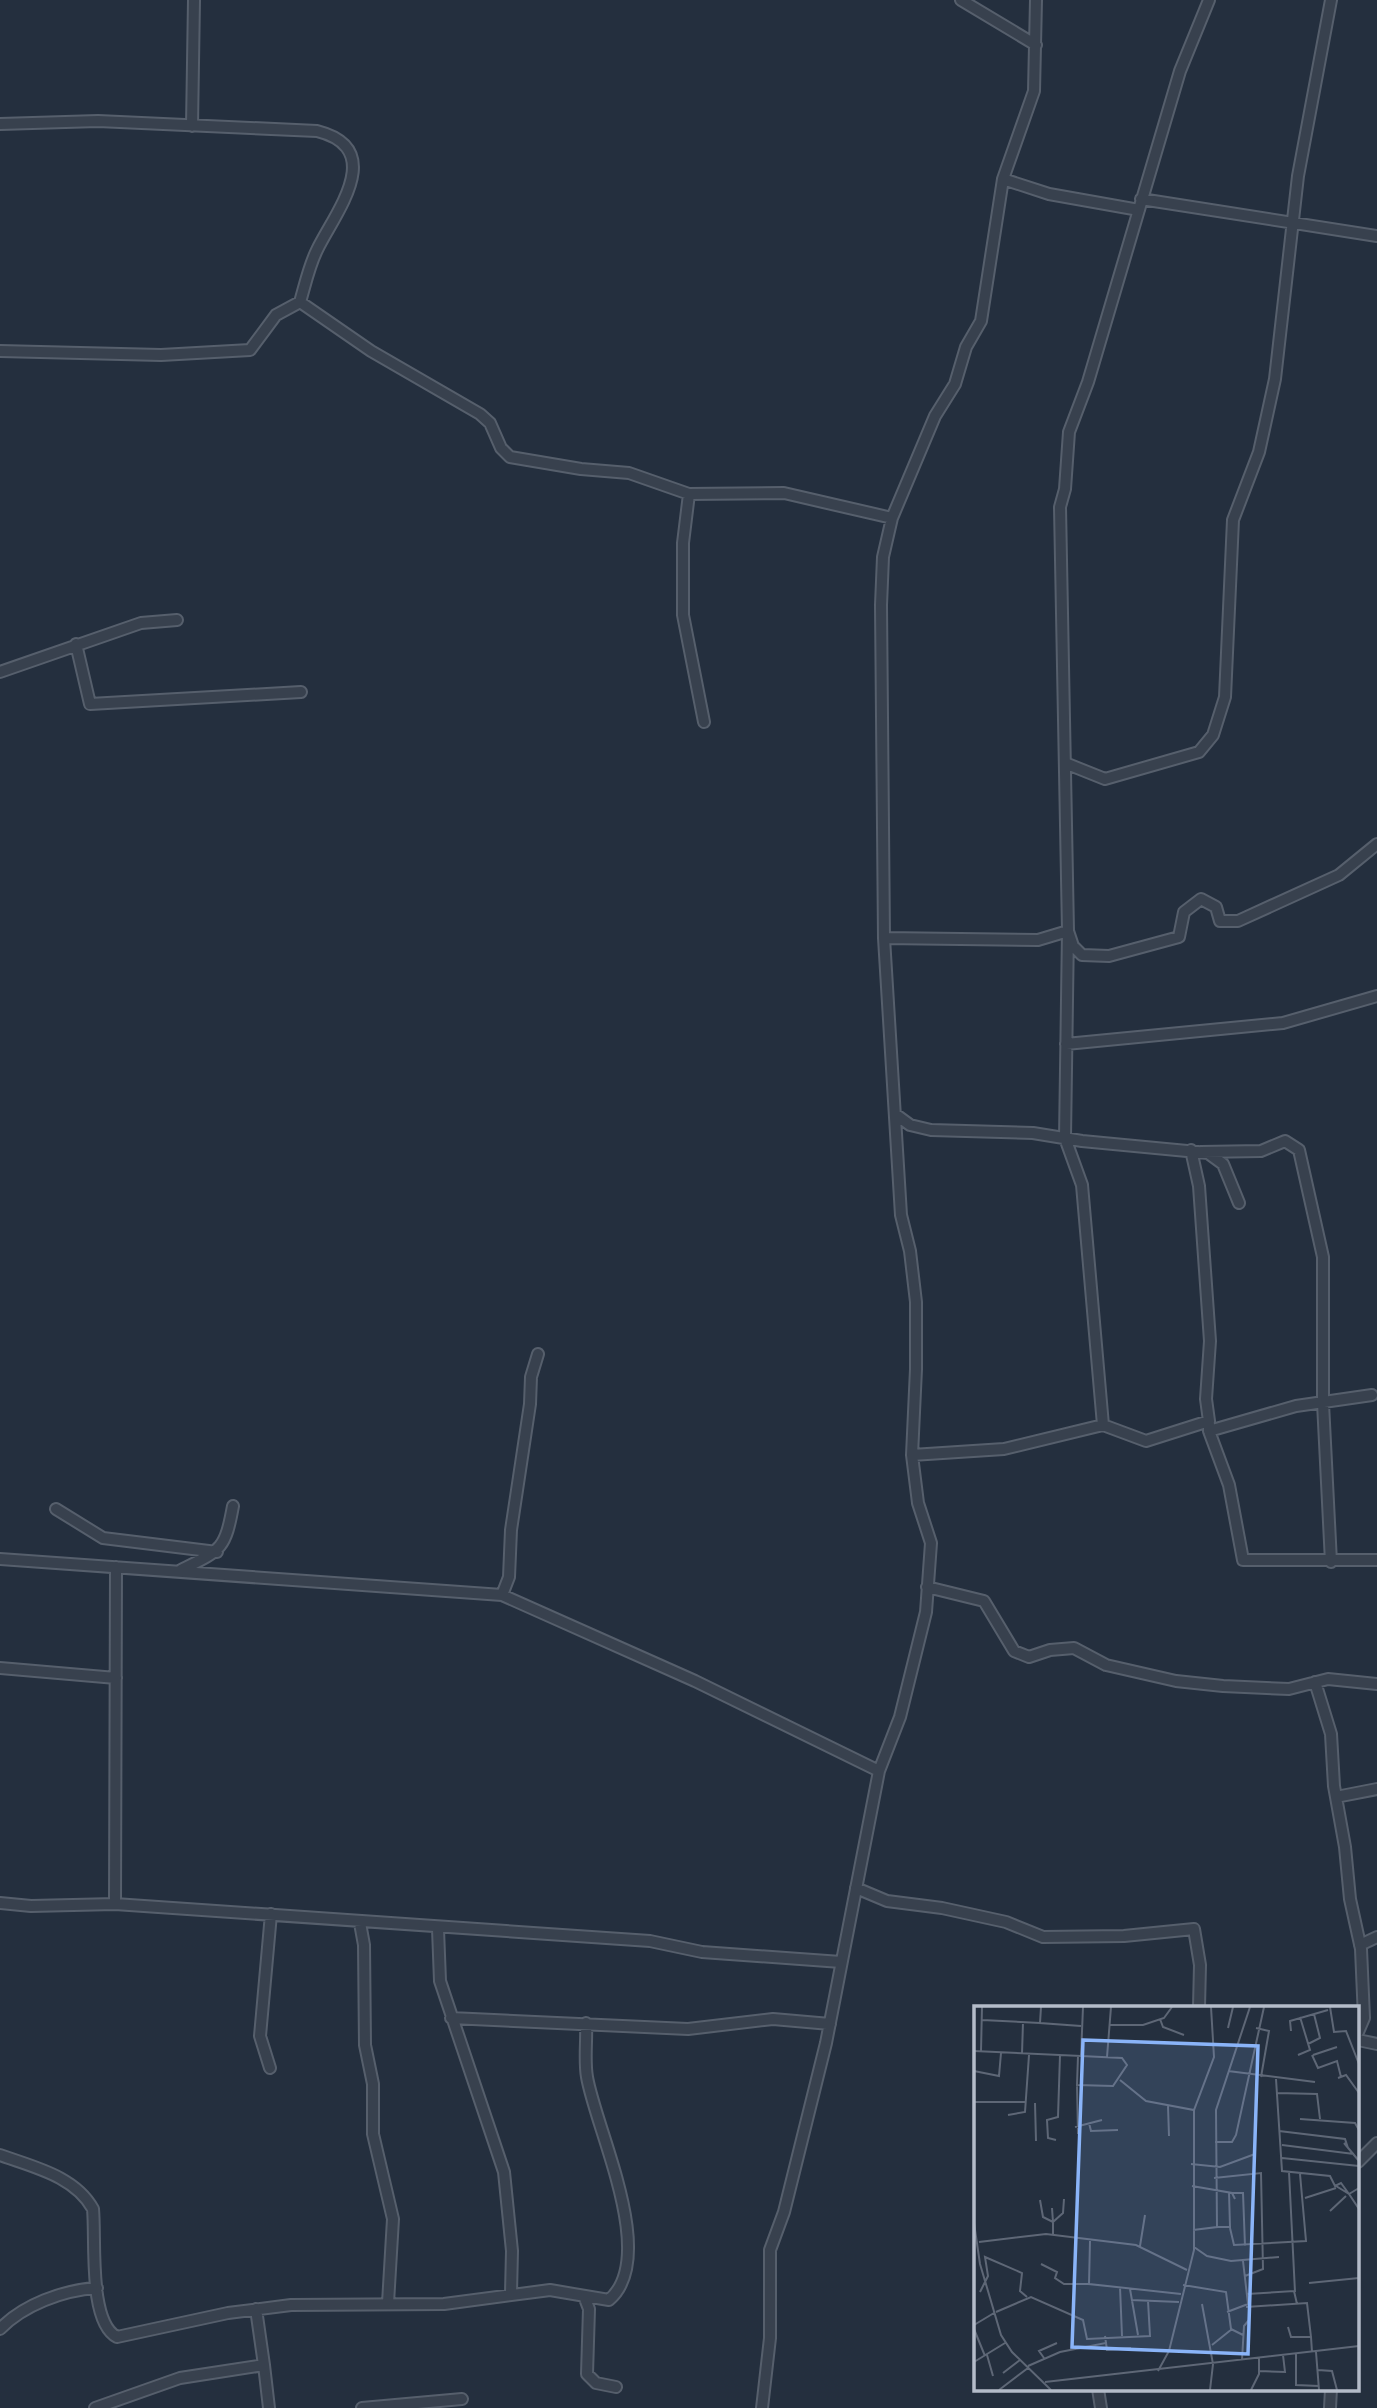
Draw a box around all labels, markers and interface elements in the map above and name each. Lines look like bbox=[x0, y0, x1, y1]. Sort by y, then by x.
inset map bbox=[974, 2006, 1360, 2390]

